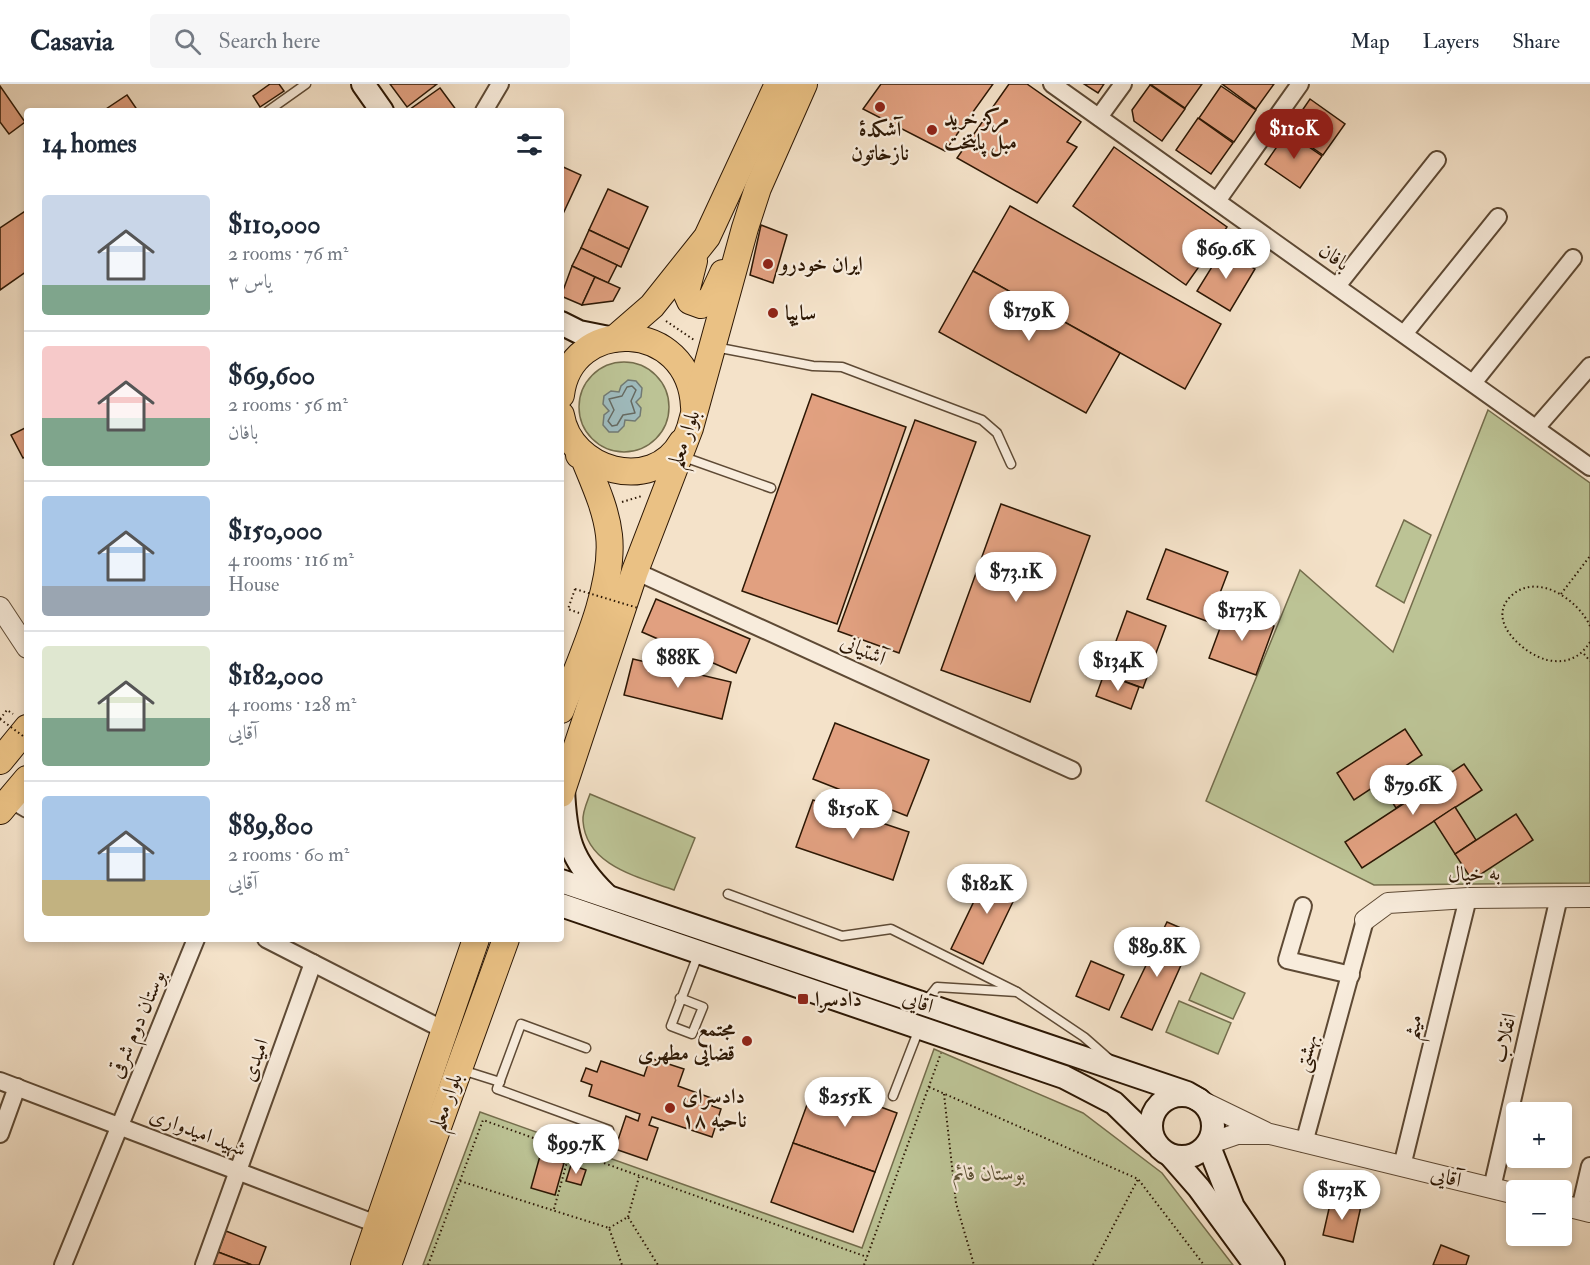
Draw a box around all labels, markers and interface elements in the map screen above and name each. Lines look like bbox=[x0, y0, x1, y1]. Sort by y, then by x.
search box bbox=[150, 14, 570, 68]
text: Casavia bbox=[30, 24, 114, 59]
icon: search bbox=[171, 25, 204, 58]
text: Search here bbox=[219, 27, 320, 55]
text: Map bbox=[1350, 28, 1390, 55]
text: Layers bbox=[1423, 28, 1479, 55]
text: Share bbox=[1512, 28, 1560, 55]
marker: آشکدهٔ نازخاتون bbox=[873, 100, 887, 114]
place label: مرکز خرید مبل پایتخت bbox=[944, 105, 1017, 157]
pin: $110K bbox=[1252, 109, 1336, 160]
place label: آشکدهٔ نازخاتون bbox=[851, 116, 909, 167]
text: $110K bbox=[1269, 116, 1319, 141]
marker: مرکز خرید مبل پایتخت bbox=[925, 123, 939, 137]
text: 14 homes bbox=[42, 128, 137, 160]
icon: filters bbox=[513, 128, 546, 161]
text: $110,000 bbox=[228, 209, 321, 241]
icon: home bbox=[90, 219, 162, 291]
pin: $69.6K bbox=[1177, 229, 1275, 280]
text: $69.6K bbox=[1196, 236, 1256, 261]
street label: بافان bbox=[1313, 237, 1355, 277]
text: 2 rooms · 76 m² bbox=[228, 241, 348, 266]
place label: ایران خودرو bbox=[778, 251, 863, 278]
marker: ایران خودرو bbox=[761, 257, 775, 271]
text: یاس ۳ bbox=[228, 269, 272, 294]
pin: $179K bbox=[987, 291, 1071, 342]
text: $179K bbox=[1003, 298, 1055, 323]
place label: سایپا bbox=[785, 300, 816, 327]
marker: سایپا bbox=[766, 306, 780, 320]
text: $69,600 bbox=[228, 360, 315, 392]
icon: home bbox=[90, 370, 162, 442]
text: 2 rooms · 56 m² bbox=[228, 392, 348, 417]
street label: بلوار معلم bbox=[662, 407, 713, 474]
text: بافان bbox=[228, 420, 258, 445]
text: $150,000 bbox=[228, 515, 323, 547]
icon: home bbox=[90, 520, 162, 592]
text: 4 rooms · 116 m² bbox=[228, 547, 354, 572]
pin: $73.1K bbox=[967, 552, 1065, 603]
text: $73.1K bbox=[989, 559, 1043, 584]
text: House bbox=[228, 572, 279, 597]
pin: $173K bbox=[1200, 591, 1284, 642]
text: $173K bbox=[1217, 598, 1267, 623]
street label: آشتیانی bbox=[836, 628, 892, 673]
pin: $88K bbox=[642, 638, 714, 689]
pin: $134K bbox=[1076, 641, 1160, 692]
text: $88K bbox=[656, 645, 700, 670]
text: $134K bbox=[1093, 648, 1143, 673]
text: $182,000 bbox=[228, 660, 324, 692]
icon: home bbox=[90, 670, 162, 742]
text: 4 rooms · 128 m² bbox=[228, 692, 356, 717]
text: آقایی bbox=[228, 720, 258, 745]
pin: $79.6K bbox=[1364, 765, 1462, 816]
text: $79.6K bbox=[1384, 772, 1442, 797]
pin: $150K bbox=[811, 789, 895, 840]
text: $150K bbox=[827, 796, 879, 821]
text: $89,800 bbox=[228, 810, 313, 842]
icon: home bbox=[90, 820, 162, 892]
text: 2 rooms · 60 m² bbox=[228, 842, 349, 867]
street label: به خیال bbox=[1447, 860, 1501, 888]
pin: $182K bbox=[945, 864, 1029, 915]
text: آقایی bbox=[228, 870, 258, 895]
text: $182K bbox=[961, 871, 1013, 896]
pin: $89.8K bbox=[1108, 927, 1206, 978]
text: $89.8K bbox=[1128, 934, 1186, 959]
street label: بوستان دوم شرقی bbox=[102, 966, 176, 1084]
street label: آقایی bbox=[899, 984, 939, 1021]
place label: دادسرا bbox=[815, 986, 862, 1013]
marker: دادسرا bbox=[796, 992, 810, 1006]
street label: انقلاب bbox=[1485, 1010, 1523, 1066]
street label: میثم bbox=[1397, 1012, 1436, 1044]
place label: مجتمع قضایی مطهری bbox=[638, 1016, 736, 1067]
street label: بهشتی bbox=[1288, 1031, 1325, 1075]
marker: مجتمع قضایی مطهری bbox=[740, 1034, 754, 1048]
street label: امیدی bbox=[235, 1035, 275, 1085]
street label: بلوار معلم bbox=[423, 1069, 475, 1137]
pin: $255K bbox=[803, 1077, 887, 1128]
place label: دادسرای ناحیه ۱۸ bbox=[682, 1083, 747, 1134]
text: $255K bbox=[819, 1084, 871, 1109]
street label: شهيد امیدواری bbox=[146, 1101, 250, 1163]
marker: دادسرای ناحیه ۱۸ bbox=[663, 1101, 677, 1115]
map controls bbox=[1506, 1102, 1572, 1246]
button: + bbox=[1506, 1102, 1572, 1168]
pin: $99.7K bbox=[527, 1124, 625, 1175]
text: $99.7K bbox=[547, 1131, 605, 1156]
park label: بوستان قائم bbox=[952, 1160, 1026, 1191]
street label: آقایی bbox=[1428, 1160, 1467, 1194]
pin: $173K bbox=[1300, 1170, 1384, 1221]
text: $173K bbox=[1317, 1177, 1367, 1202]
button: − bbox=[1506, 1180, 1572, 1246]

